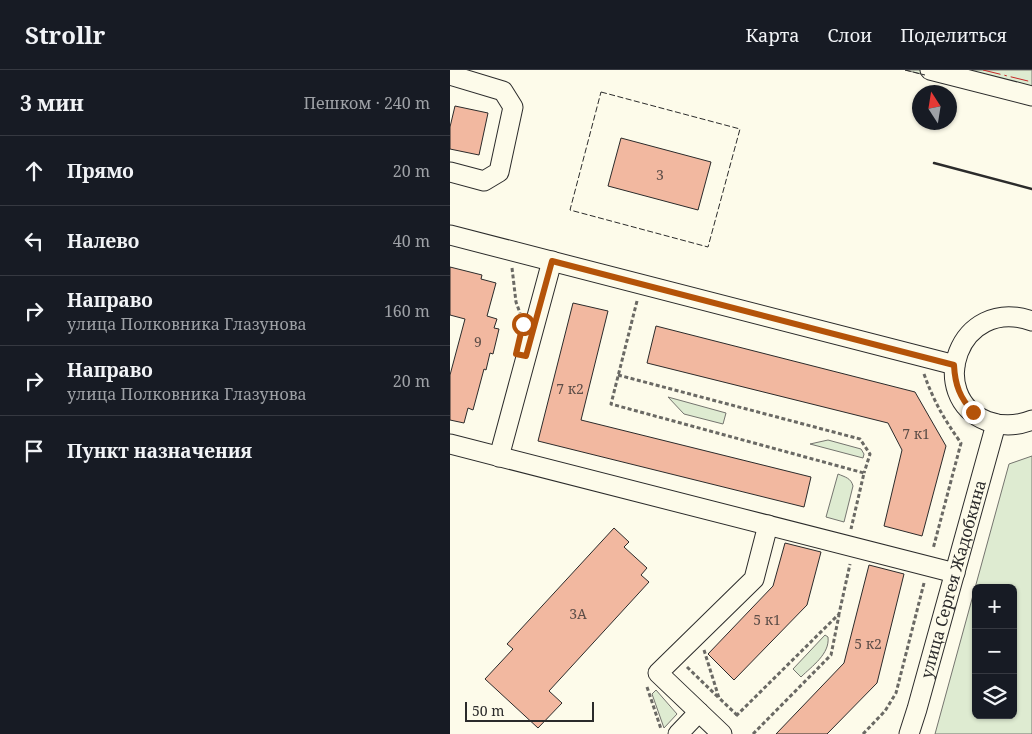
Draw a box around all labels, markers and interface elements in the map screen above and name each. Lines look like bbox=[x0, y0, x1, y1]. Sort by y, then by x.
text: Strollr bbox=[25, 18, 105, 51]
text: Карта bbox=[745, 23, 800, 47]
text: Слои bbox=[828, 23, 872, 47]
text: Поделиться bbox=[900, 23, 1007, 47]
north arrow bbox=[912, 85, 957, 130]
text: 3 мин bbox=[20, 89, 84, 117]
text: Пешком · 240 m bbox=[303, 92, 430, 114]
icon: ahead bbox=[20, 157, 48, 185]
text: Прямо bbox=[67, 158, 134, 184]
text: 20 m bbox=[393, 160, 430, 182]
house number: 3 bbox=[656, 165, 664, 184]
icon: left bbox=[20, 227, 48, 255]
text: Налево bbox=[67, 228, 139, 254]
text: 40 m bbox=[393, 230, 430, 252]
text: Направо bbox=[67, 287, 153, 313]
icon: right bbox=[20, 297, 48, 325]
text: 160 m bbox=[384, 300, 430, 322]
text: улица Полковника Глазунова bbox=[67, 313, 307, 335]
route start bbox=[512, 313, 535, 336]
house number: 9 bbox=[474, 332, 482, 351]
text: Направо bbox=[67, 357, 153, 383]
icon: right bbox=[20, 367, 48, 395]
text: 20 m bbox=[393, 370, 430, 392]
house number: 7 к2 bbox=[556, 379, 584, 398]
text: улица Полковника Глазунова bbox=[67, 383, 307, 405]
route end bbox=[962, 401, 985, 424]
house number: 7 к1 bbox=[902, 424, 930, 443]
icon: arrive bbox=[20, 437, 48, 465]
text: Пункт назначения bbox=[67, 438, 252, 464]
street label: улица Сергея Жадобкина bbox=[915, 477, 991, 681]
map controls bbox=[972, 584, 1017, 719]
button: + bbox=[972, 584, 1017, 629]
house number: 3А bbox=[569, 604, 587, 623]
house number: 5 к1 bbox=[753, 610, 781, 629]
button: − bbox=[972, 629, 1017, 674]
house number: 5 к2 bbox=[854, 634, 882, 653]
button: layers bbox=[972, 674, 1017, 719]
scale bar bbox=[465, 699, 594, 722]
text: 50 m bbox=[472, 701, 505, 720]

